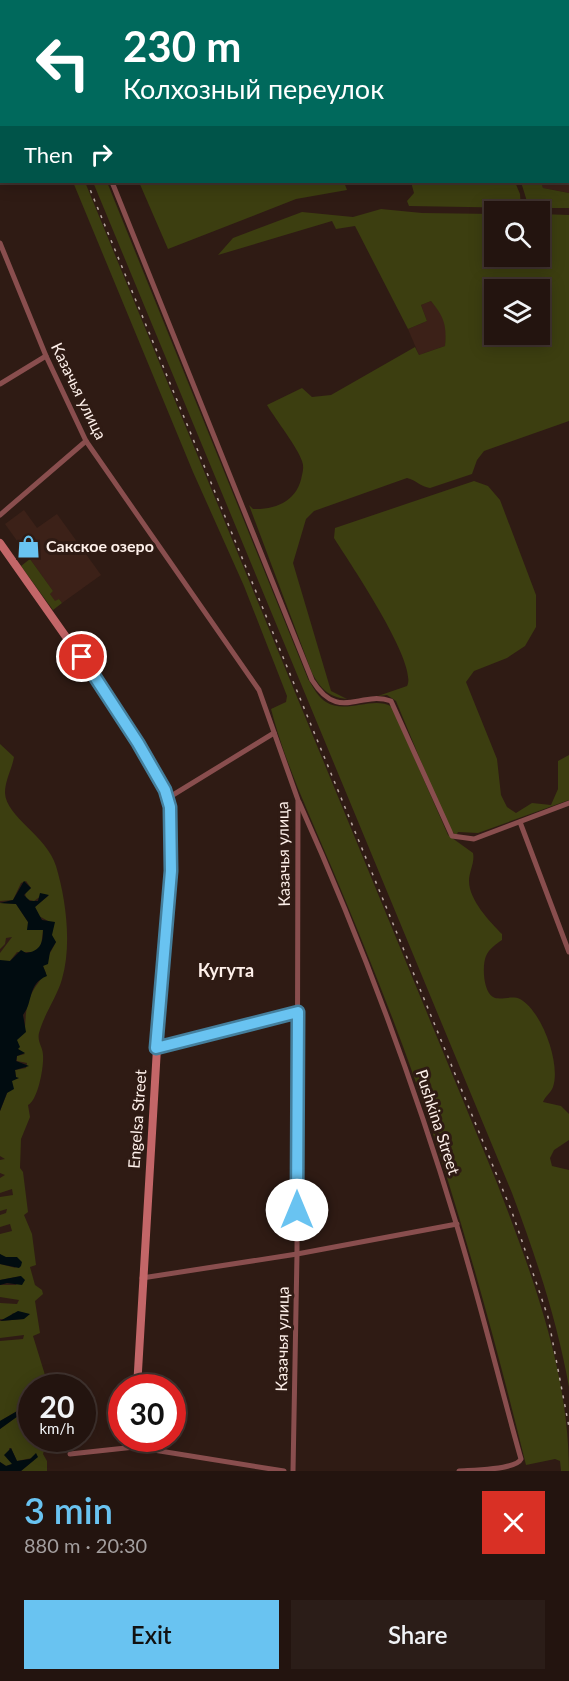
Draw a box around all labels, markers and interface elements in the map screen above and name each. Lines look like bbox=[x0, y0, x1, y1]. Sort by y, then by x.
text: 230 m bbox=[123, 21, 241, 71]
icon: left bbox=[24, 24, 102, 102]
text: Колхозный переулок bbox=[123, 72, 384, 105]
icon: right bbox=[85, 138, 118, 171]
text: Then bbox=[24, 141, 73, 168]
map controls bbox=[484, 201, 550, 345]
button: search bbox=[484, 201, 550, 267]
button: layers bbox=[484, 279, 550, 345]
street label: Казачья улица bbox=[48, 339, 111, 442]
shop icon: Сакское озеро bbox=[15, 533, 41, 559]
place label: Сакское озеро bbox=[46, 536, 154, 555]
pin bbox=[56, 631, 107, 682]
icon: arrive bbox=[65, 640, 98, 673]
street label: Казачья улица bbox=[272, 801, 293, 907]
district label: Кугута bbox=[198, 959, 254, 981]
street label: Pushkina Street bbox=[413, 1067, 464, 1177]
street label: Engelsa Street bbox=[124, 1068, 149, 1169]
position arrow bbox=[265, 1178, 329, 1242]
street label: Казачья улица bbox=[271, 1286, 292, 1392]
speed limit sign: 30 bbox=[108, 1374, 186, 1452]
text: 20 bbox=[40, 1388, 74, 1424]
text: km/h bbox=[39, 1419, 75, 1437]
text: 3 min bbox=[24, 1488, 113, 1532]
button: close bbox=[482, 1491, 545, 1554]
text: 880 m · 20:30 bbox=[24, 1533, 147, 1557]
button: Exit bbox=[24, 1600, 279, 1669]
button: Share bbox=[291, 1600, 545, 1669]

